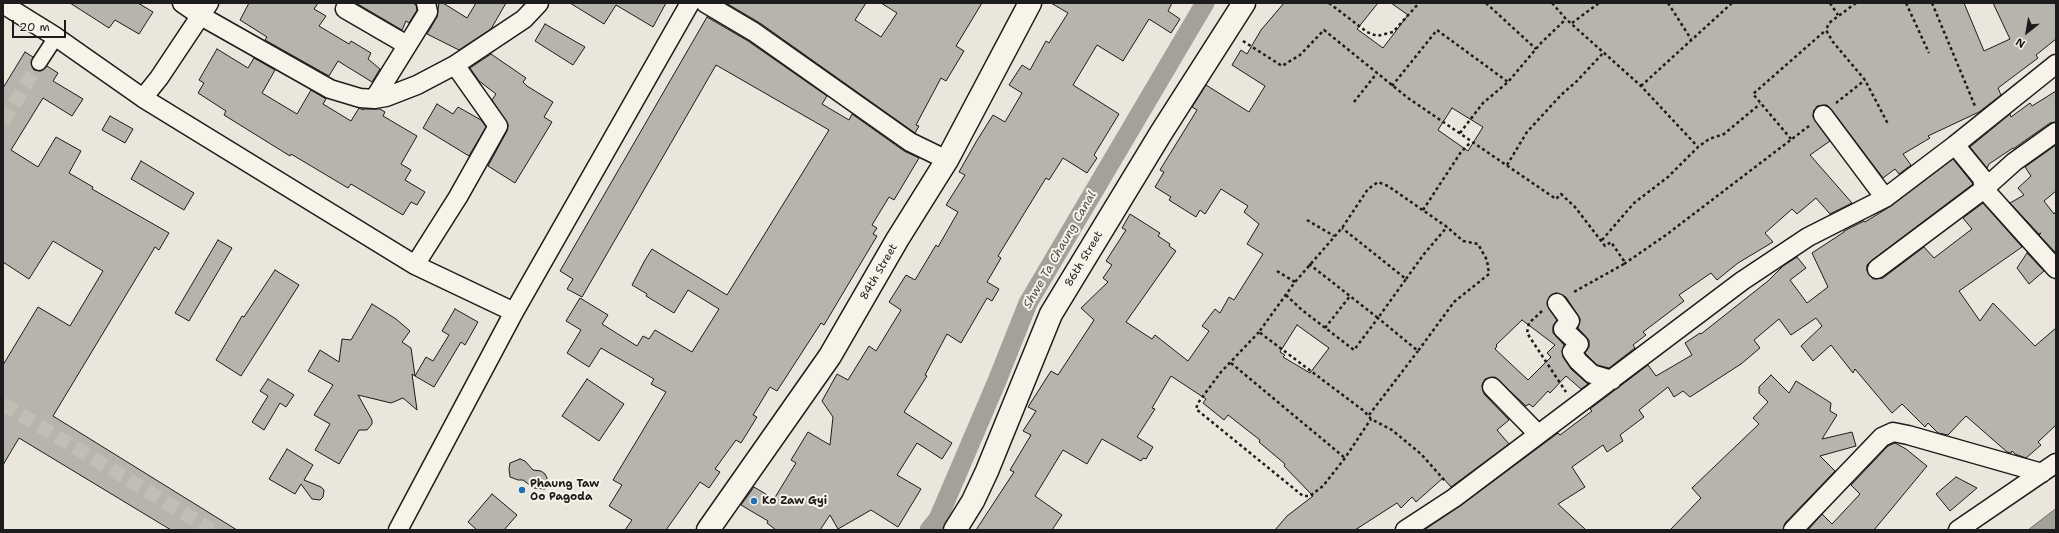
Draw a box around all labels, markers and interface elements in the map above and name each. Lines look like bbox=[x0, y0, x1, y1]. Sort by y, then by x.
scale bar bbox=[14, 12, 68, 38]
north arrow bbox=[2007, 12, 2047, 52]
text: 20 m bbox=[19, 19, 50, 35]
text: N bbox=[2013, 34, 2028, 51]
water label: Shwe Ta Chaung Canal bbox=[1020, 189, 1100, 311]
street label: 86th Street bbox=[1062, 229, 1106, 289]
street label: 84th Street bbox=[858, 242, 900, 302]
place label: Phaung Taw Oo Pagoda bbox=[530, 477, 599, 503]
marker: Phaung Taw Oo Pagoda bbox=[517, 485, 527, 495]
place label: Ko Zaw Gyi bbox=[762, 494, 827, 508]
marker: Ko Zaw Gyi bbox=[749, 496, 759, 506]

